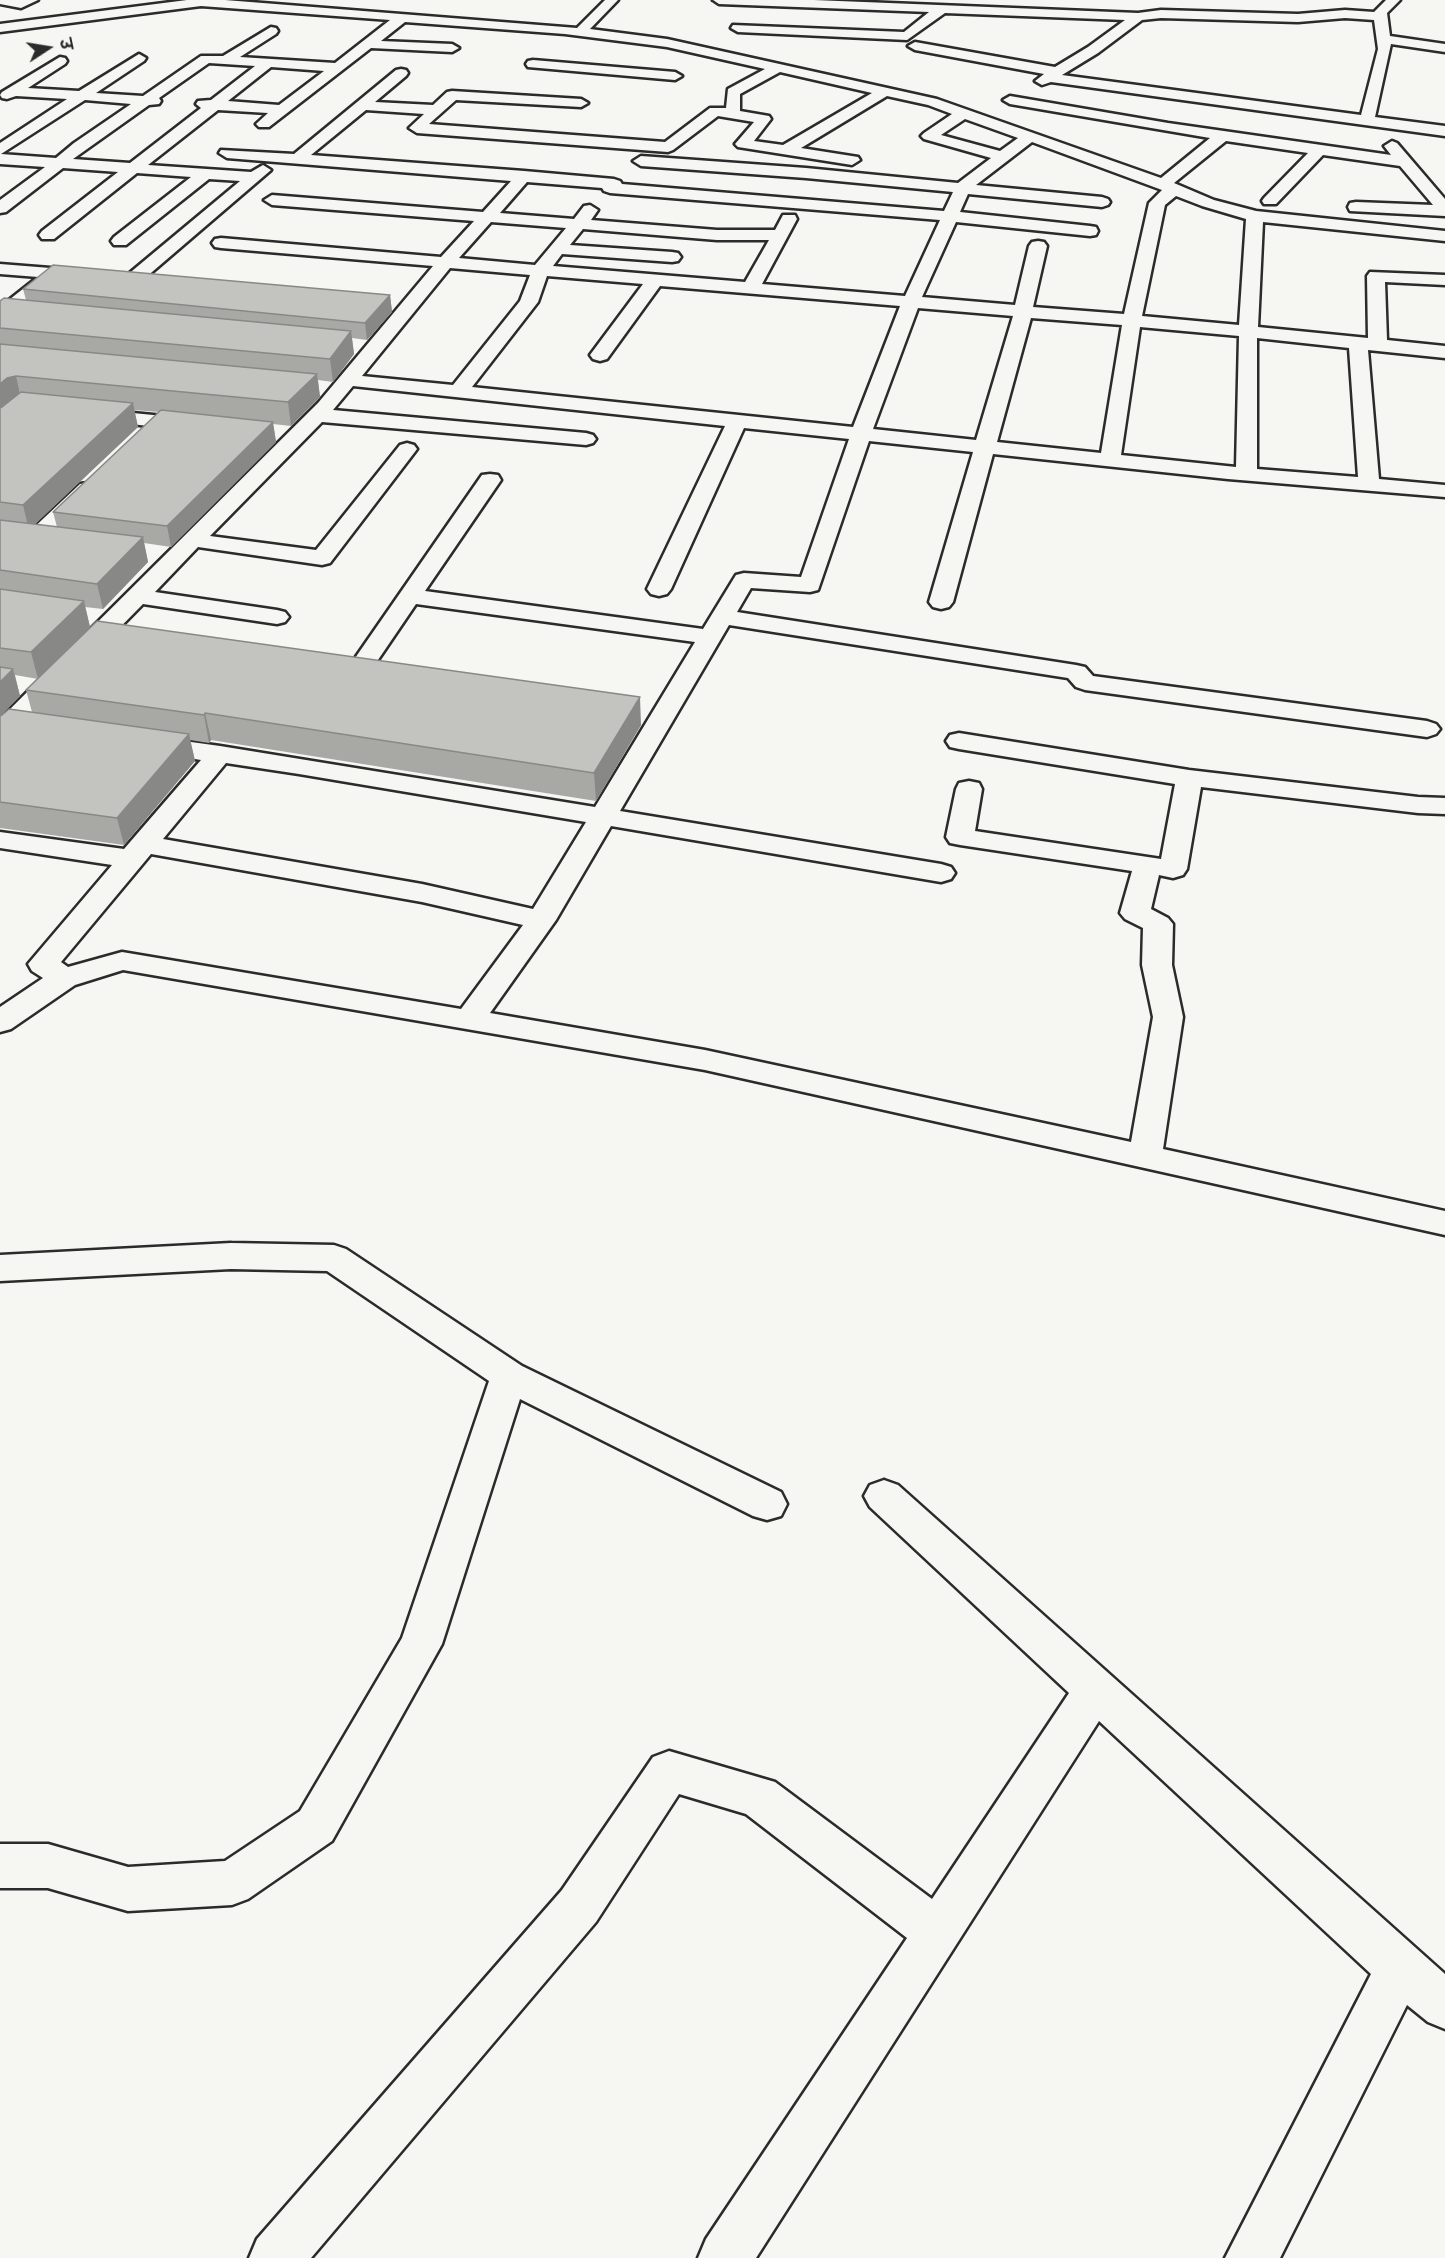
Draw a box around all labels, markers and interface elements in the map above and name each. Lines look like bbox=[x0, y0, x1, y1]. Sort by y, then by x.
north arrow bbox=[18, 18, 78, 78]
text: उ bbox=[55, 37, 77, 52]

